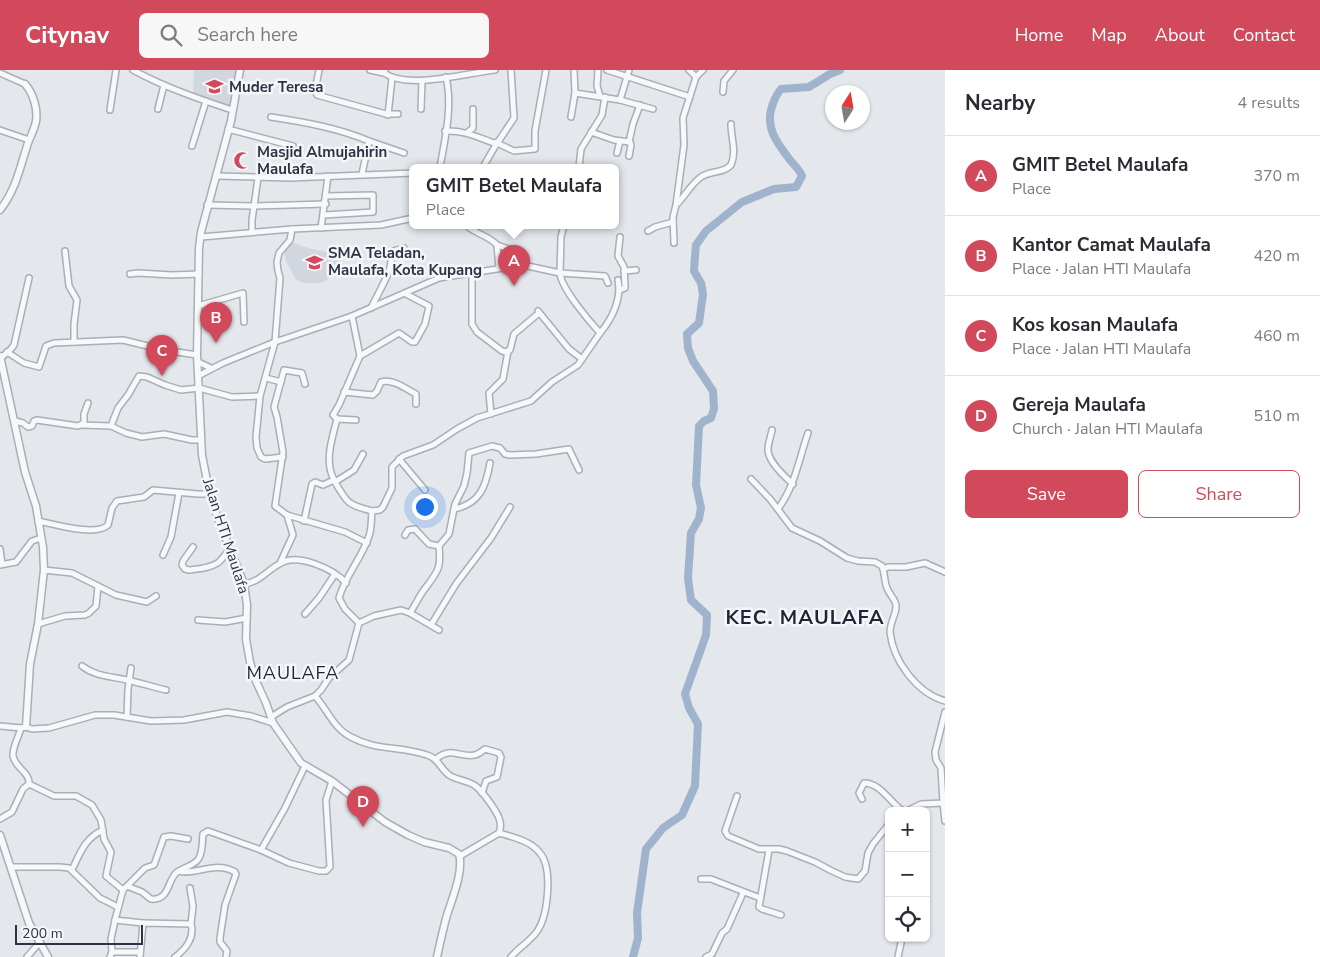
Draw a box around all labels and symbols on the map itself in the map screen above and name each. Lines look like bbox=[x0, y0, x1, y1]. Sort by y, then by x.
school or university icon: Muder Teresa bbox=[205, 77, 225, 97]
place label: Muder Teresa bbox=[229, 77, 323, 97]
north arrow bbox=[825, 85, 870, 130]
place label: Masjid Almujahirin Maulafa bbox=[257, 142, 387, 179]
mosque icon: Masjid Almujahirin Maulafa bbox=[233, 151, 253, 171]
place label: SMA Teladan, Maulafa, Kota Kupang bbox=[328, 243, 482, 280]
pin: A bbox=[498, 245, 530, 286]
school or university icon: SMA Teladan, Maulafa, Kota Kupang bbox=[304, 252, 324, 272]
pin: B bbox=[200, 302, 232, 343]
pin: C bbox=[146, 335, 178, 376]
street label: Jalan HTI Maulafa bbox=[198, 475, 254, 596]
your location bbox=[412, 494, 438, 520]
district label: KEC. MAULAFA bbox=[725, 604, 885, 631]
district label: MAULAFA bbox=[246, 661, 340, 685]
pin: D bbox=[347, 786, 379, 827]
scale bar bbox=[15, 922, 142, 945]

